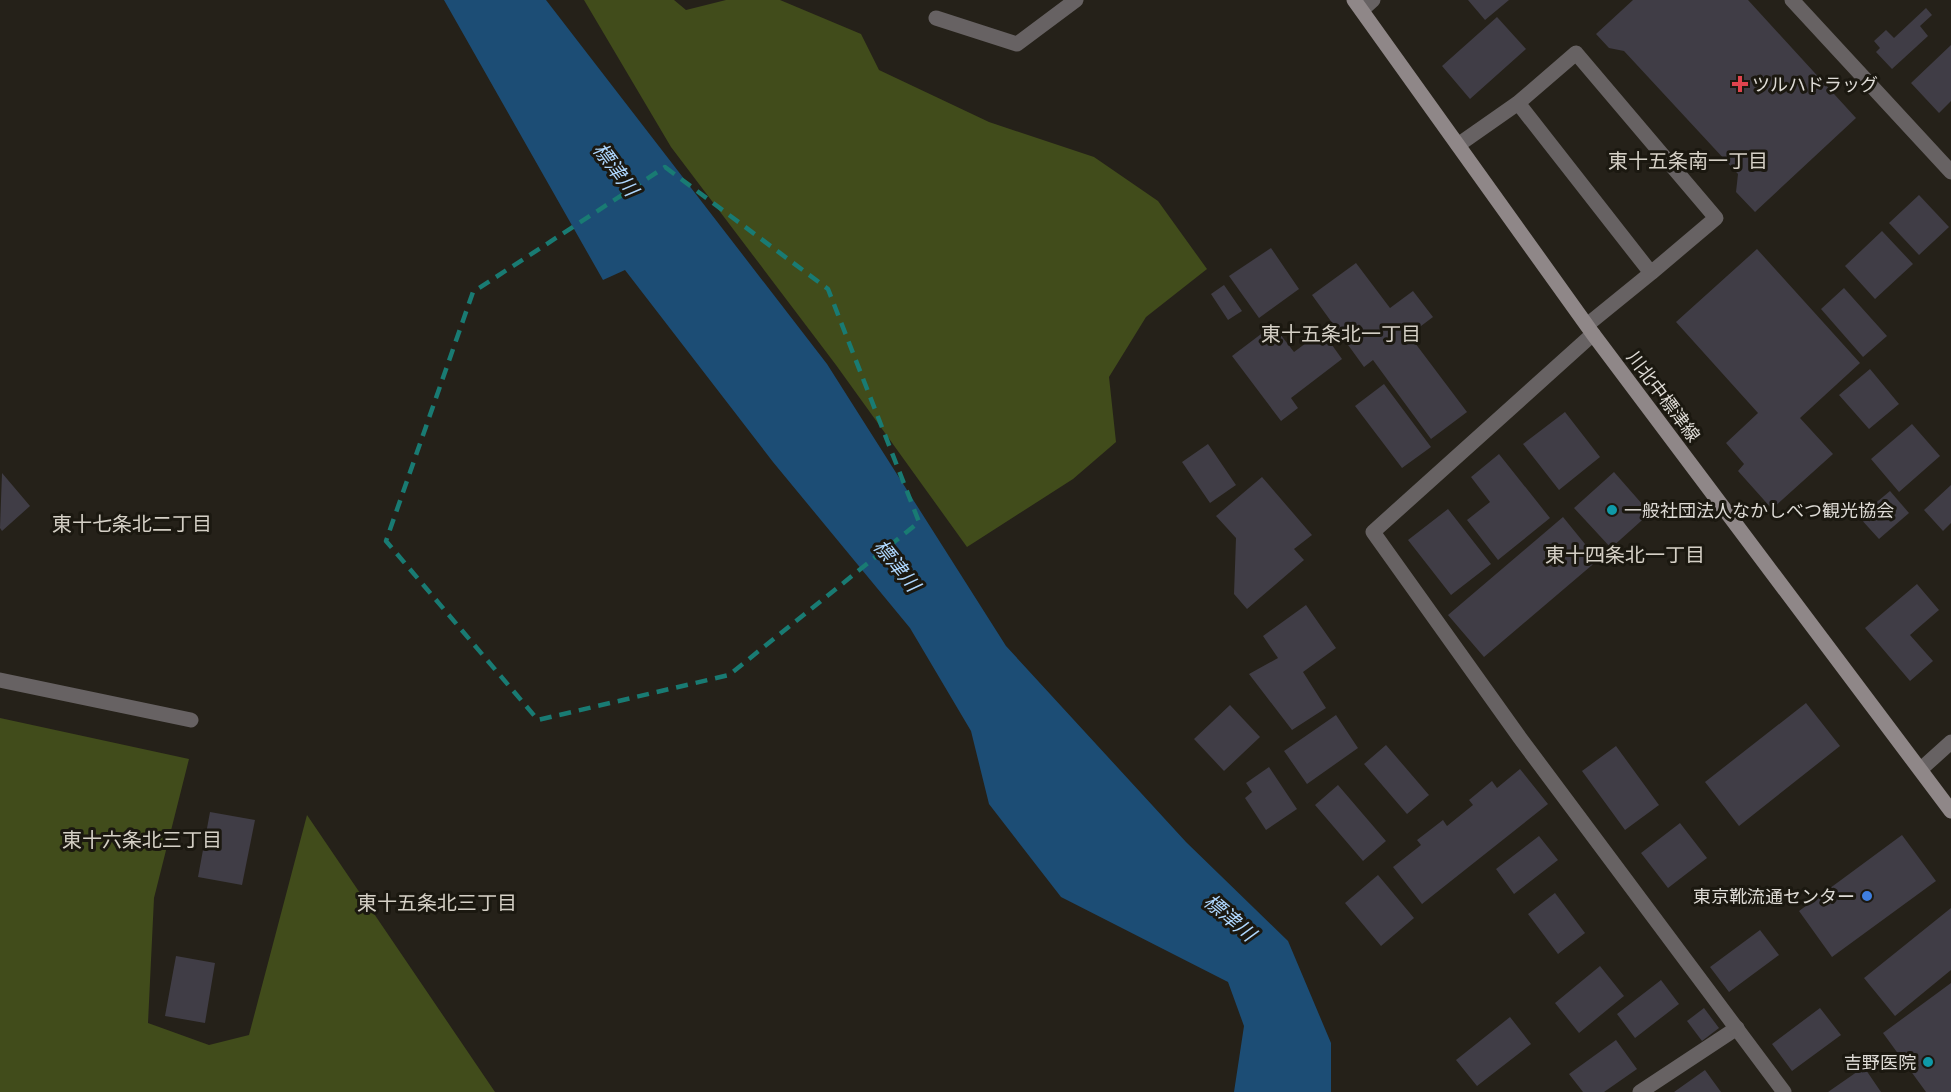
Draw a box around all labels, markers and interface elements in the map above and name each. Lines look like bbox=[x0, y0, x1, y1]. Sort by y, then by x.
place label: ツルハドラッグ bbox=[1752, 72, 1878, 96]
marker: ツルハドラッグ bbox=[1733, 77, 1747, 91]
water label: 標津川 bbox=[587, 137, 646, 203]
district label: 東十五条南一丁目 bbox=[1608, 147, 1768, 174]
district label: 東十五条北一丁目 bbox=[1261, 320, 1421, 347]
street label: 川北中標津線 bbox=[1622, 346, 1706, 446]
place label: 一般社団法人なかしべつ観光協会 bbox=[1624, 498, 1894, 522]
marker: 一般社団法人なかしべつ観光協会 bbox=[1605, 503, 1619, 517]
district label: 東十七条北二丁目 bbox=[52, 510, 212, 537]
water label: 標津川 bbox=[868, 533, 928, 598]
district label: 東十四条北一丁目 bbox=[1545, 541, 1705, 568]
district label: 東十六条北三丁目 bbox=[62, 826, 222, 853]
place label: 東京靴流通センター bbox=[1693, 884, 1855, 908]
water label: 標津川 bbox=[1198, 887, 1263, 948]
district label: 東十五条北三丁目 bbox=[357, 889, 517, 916]
marker: 東京靴流通センター bbox=[1860, 889, 1874, 903]
place label: 吉野医院 bbox=[1844, 1050, 1916, 1074]
marker: 吉野医院 bbox=[1921, 1055, 1935, 1069]

